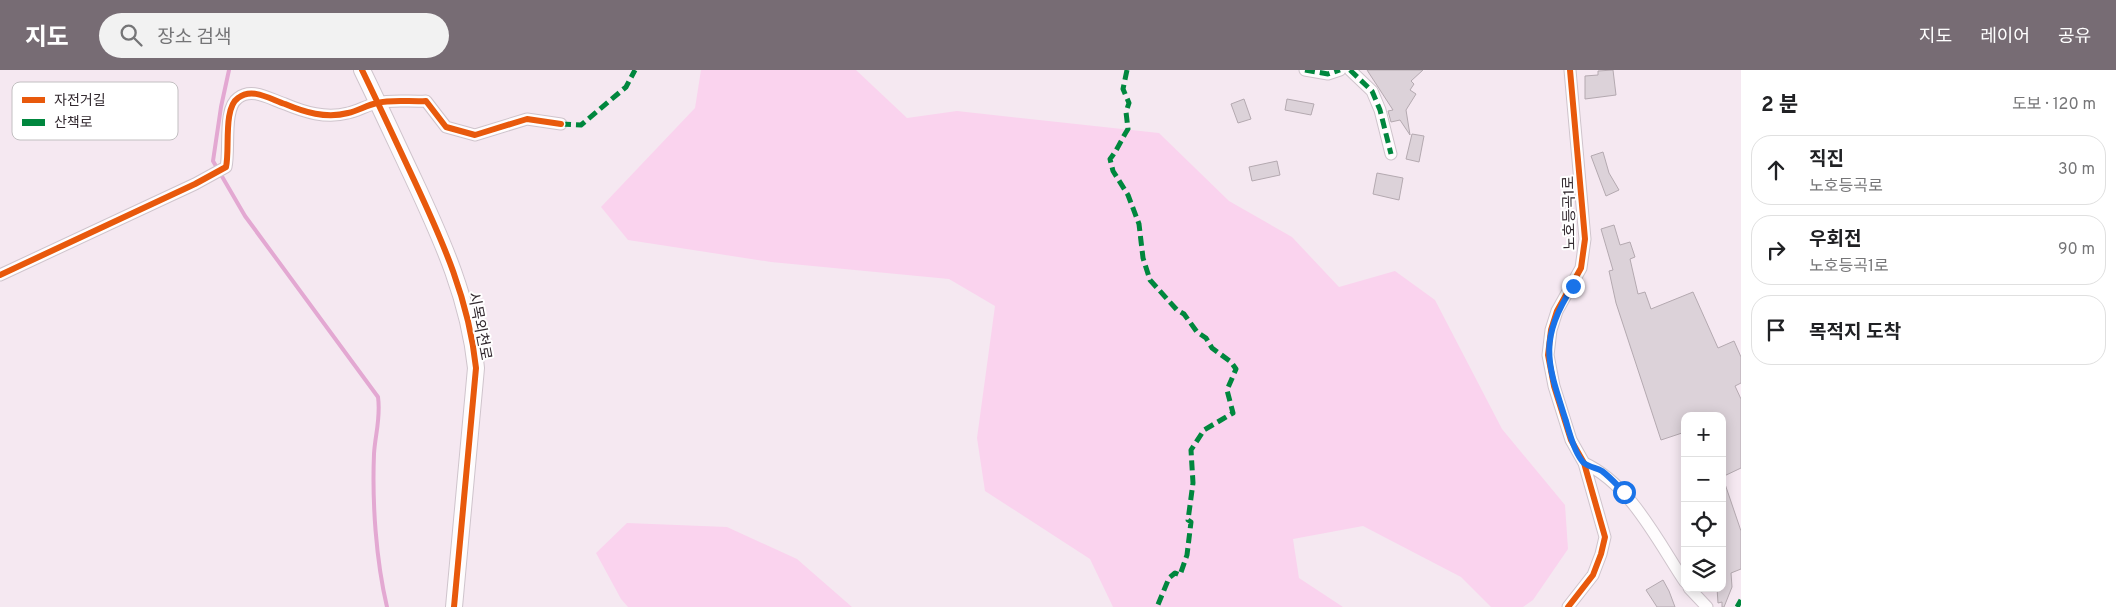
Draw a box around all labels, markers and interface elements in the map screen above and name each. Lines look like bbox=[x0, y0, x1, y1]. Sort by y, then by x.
search box bbox=[99, 13, 449, 58]
icon: search bbox=[117, 21, 145, 49]
text: 지도 bbox=[25, 24, 69, 54]
text: 장소 검색 bbox=[157, 26, 232, 50]
text: 지도 bbox=[1919, 26, 1952, 49]
text: 레이어 bbox=[1980, 26, 2030, 49]
text: 공유 bbox=[2058, 26, 2091, 49]
legend bbox=[12, 82, 178, 140]
text: 2 분 bbox=[1761, 92, 1798, 119]
text: 자전거길 bbox=[54, 93, 106, 110]
text: 도보 · 120 m bbox=[2012, 95, 2096, 115]
text: 산책로 bbox=[54, 115, 93, 132]
text: 직진 bbox=[1809, 148, 1844, 172]
icon: ahead bbox=[1762, 156, 1790, 184]
text: 30 m bbox=[2058, 160, 2095, 180]
street label: 노호등곡1로 bbox=[1560, 176, 1581, 250]
text: 노호등곡로 bbox=[1809, 177, 1883, 197]
text: 우회전 bbox=[1809, 228, 1861, 252]
icon: right bbox=[1762, 236, 1790, 264]
text: 90 m bbox=[2058, 240, 2095, 260]
text: 노호등곡1로 bbox=[1809, 257, 1889, 277]
route end bbox=[1562, 275, 1585, 298]
street label: 시목외천로 bbox=[463, 290, 495, 362]
icon: arrive bbox=[1762, 316, 1790, 344]
text: 목적지 도착 bbox=[1809, 321, 1901, 345]
map controls bbox=[1681, 412, 1726, 592]
button: + bbox=[1681, 412, 1726, 457]
button: − bbox=[1681, 457, 1726, 502]
route start bbox=[1613, 481, 1636, 504]
button: locate bbox=[1681, 502, 1726, 547]
button: layers bbox=[1681, 547, 1726, 592]

